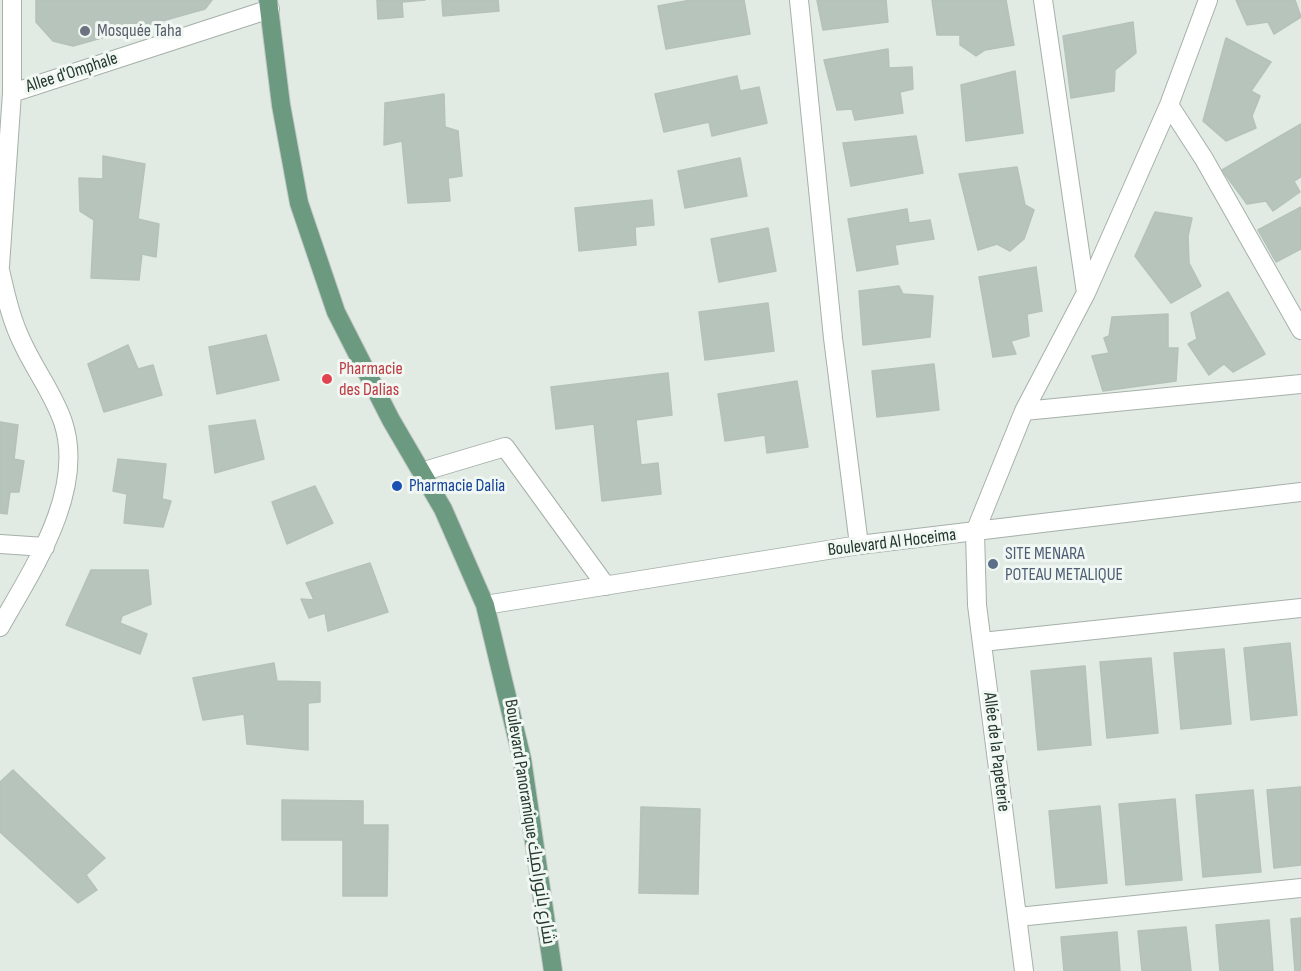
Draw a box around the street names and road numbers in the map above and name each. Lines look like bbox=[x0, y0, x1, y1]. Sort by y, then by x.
street label: Allee d'Omphale bbox=[23, 48, 121, 98]
street label: Boulevard Al Hoceima bbox=[827, 524, 957, 562]
street label: Allée de la Papeterie bbox=[978, 691, 1014, 813]
street label: Boulevard Panoramique شارع بانوراميك bbox=[499, 698, 559, 946]

